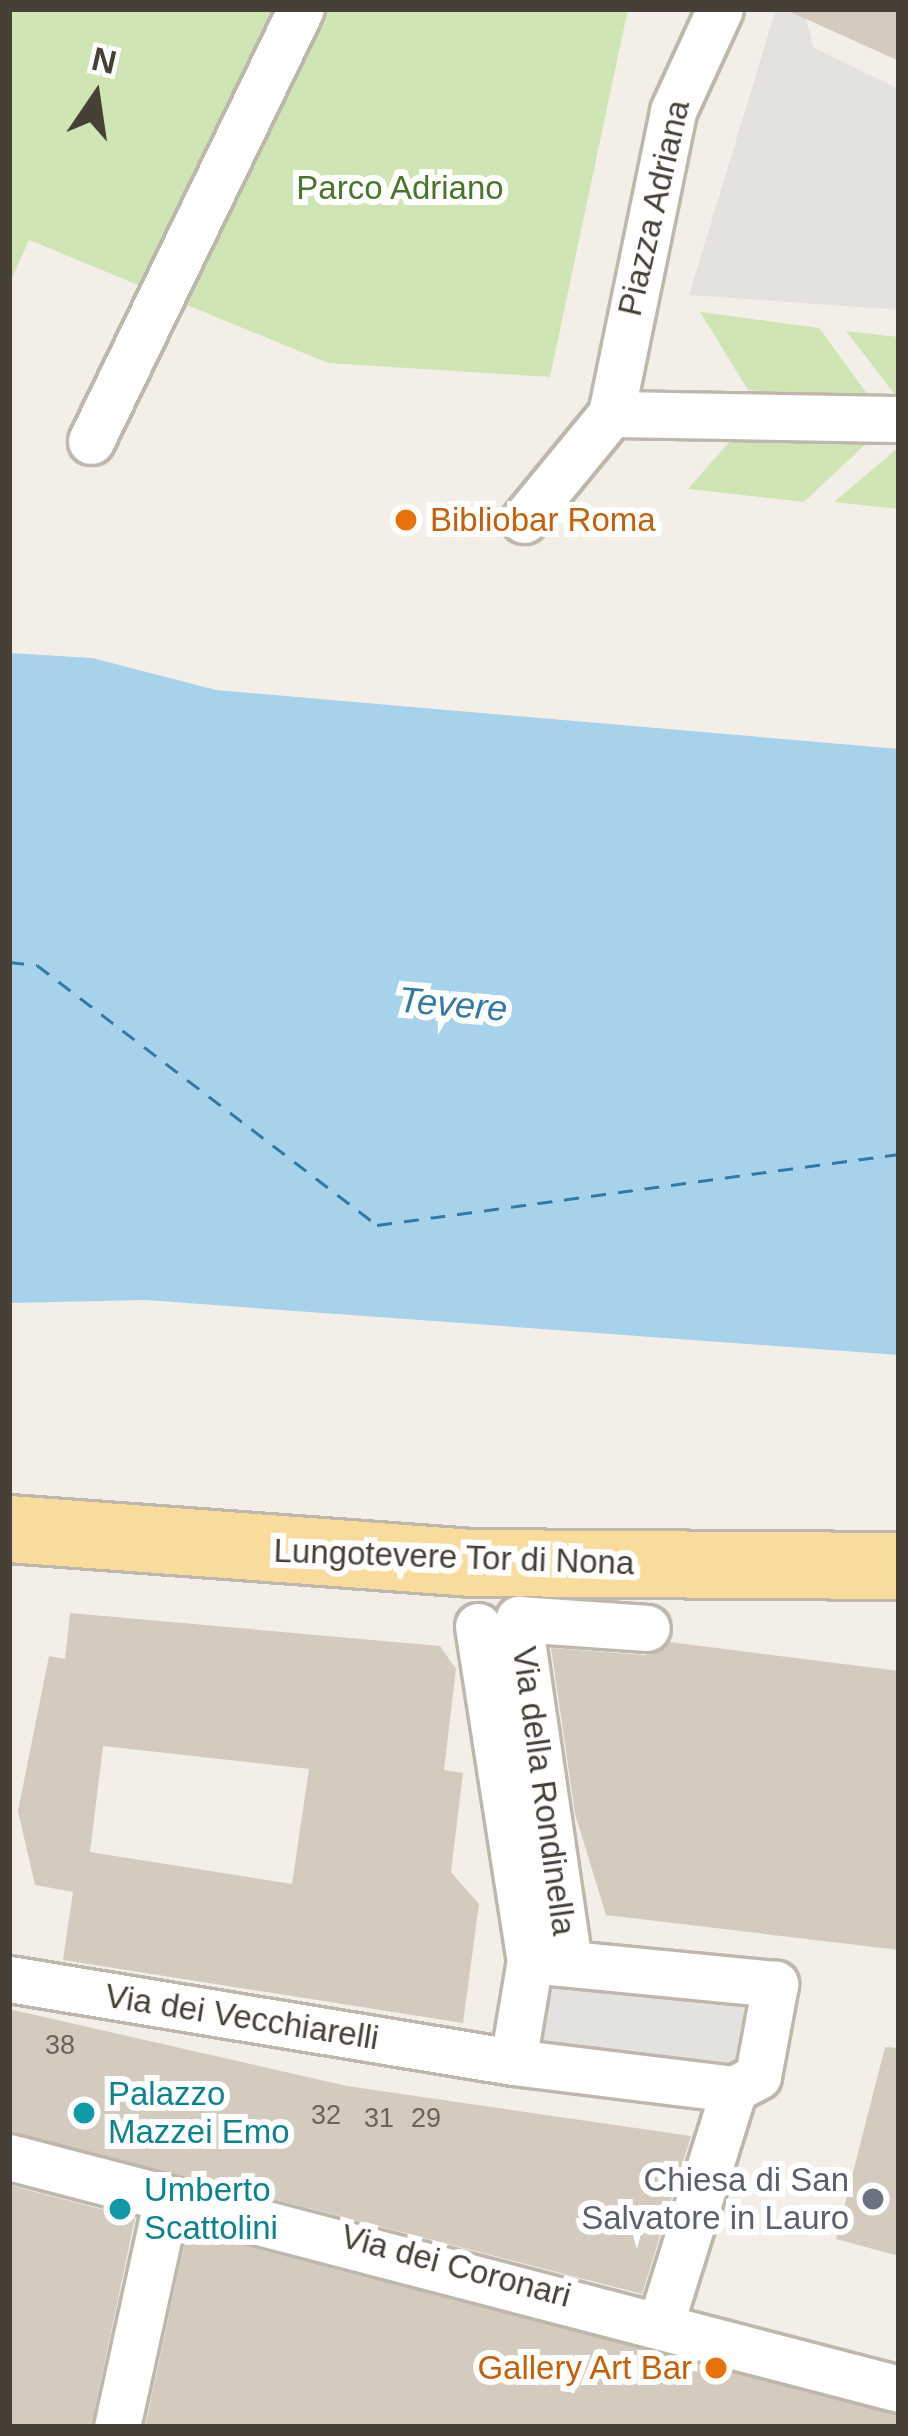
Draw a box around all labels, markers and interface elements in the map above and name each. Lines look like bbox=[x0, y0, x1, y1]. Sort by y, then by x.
north arrow bbox=[36, 36, 156, 156]
text: N bbox=[88, 40, 120, 81]
street label: Piazza Adriana bbox=[610, 95, 698, 321]
park label: Parco Adriano bbox=[295, 168, 505, 208]
place label: Bibliobar Roma bbox=[430, 500, 656, 540]
marker: Bibliobar Roma bbox=[393, 507, 419, 533]
water label: Tevere bbox=[397, 978, 509, 1030]
street label: Lungotevere Tor di Nona bbox=[273, 1531, 635, 1583]
street label: Via della Rondinella bbox=[504, 1644, 584, 1938]
street label: Via dei Vecchiarelli bbox=[102, 1976, 382, 2058]
house number: 38 bbox=[45, 2030, 75, 2062]
place label: Palazzo Mazzei Emo bbox=[108, 2074, 290, 2152]
marker: Palazzo Mazzei Emo bbox=[71, 2100, 97, 2126]
house number: 32 bbox=[311, 2100, 341, 2132]
house number: 31 bbox=[364, 2103, 394, 2135]
house number: 29 bbox=[411, 2103, 441, 2135]
place label: Chiesa di San Salvatore in Lauro bbox=[581, 2160, 849, 2238]
place label: Umberto Scattolini bbox=[144, 2170, 278, 2248]
marker: Chiesa di San Salvatore in Lauro bbox=[860, 2186, 886, 2212]
marker: Umberto Scattolini bbox=[107, 2196, 133, 2222]
street label: Via dei Coronari bbox=[337, 2216, 575, 2316]
place label: Gallery Art Bar bbox=[476, 2348, 692, 2388]
marker: Gallery Art Bar bbox=[703, 2355, 729, 2381]

